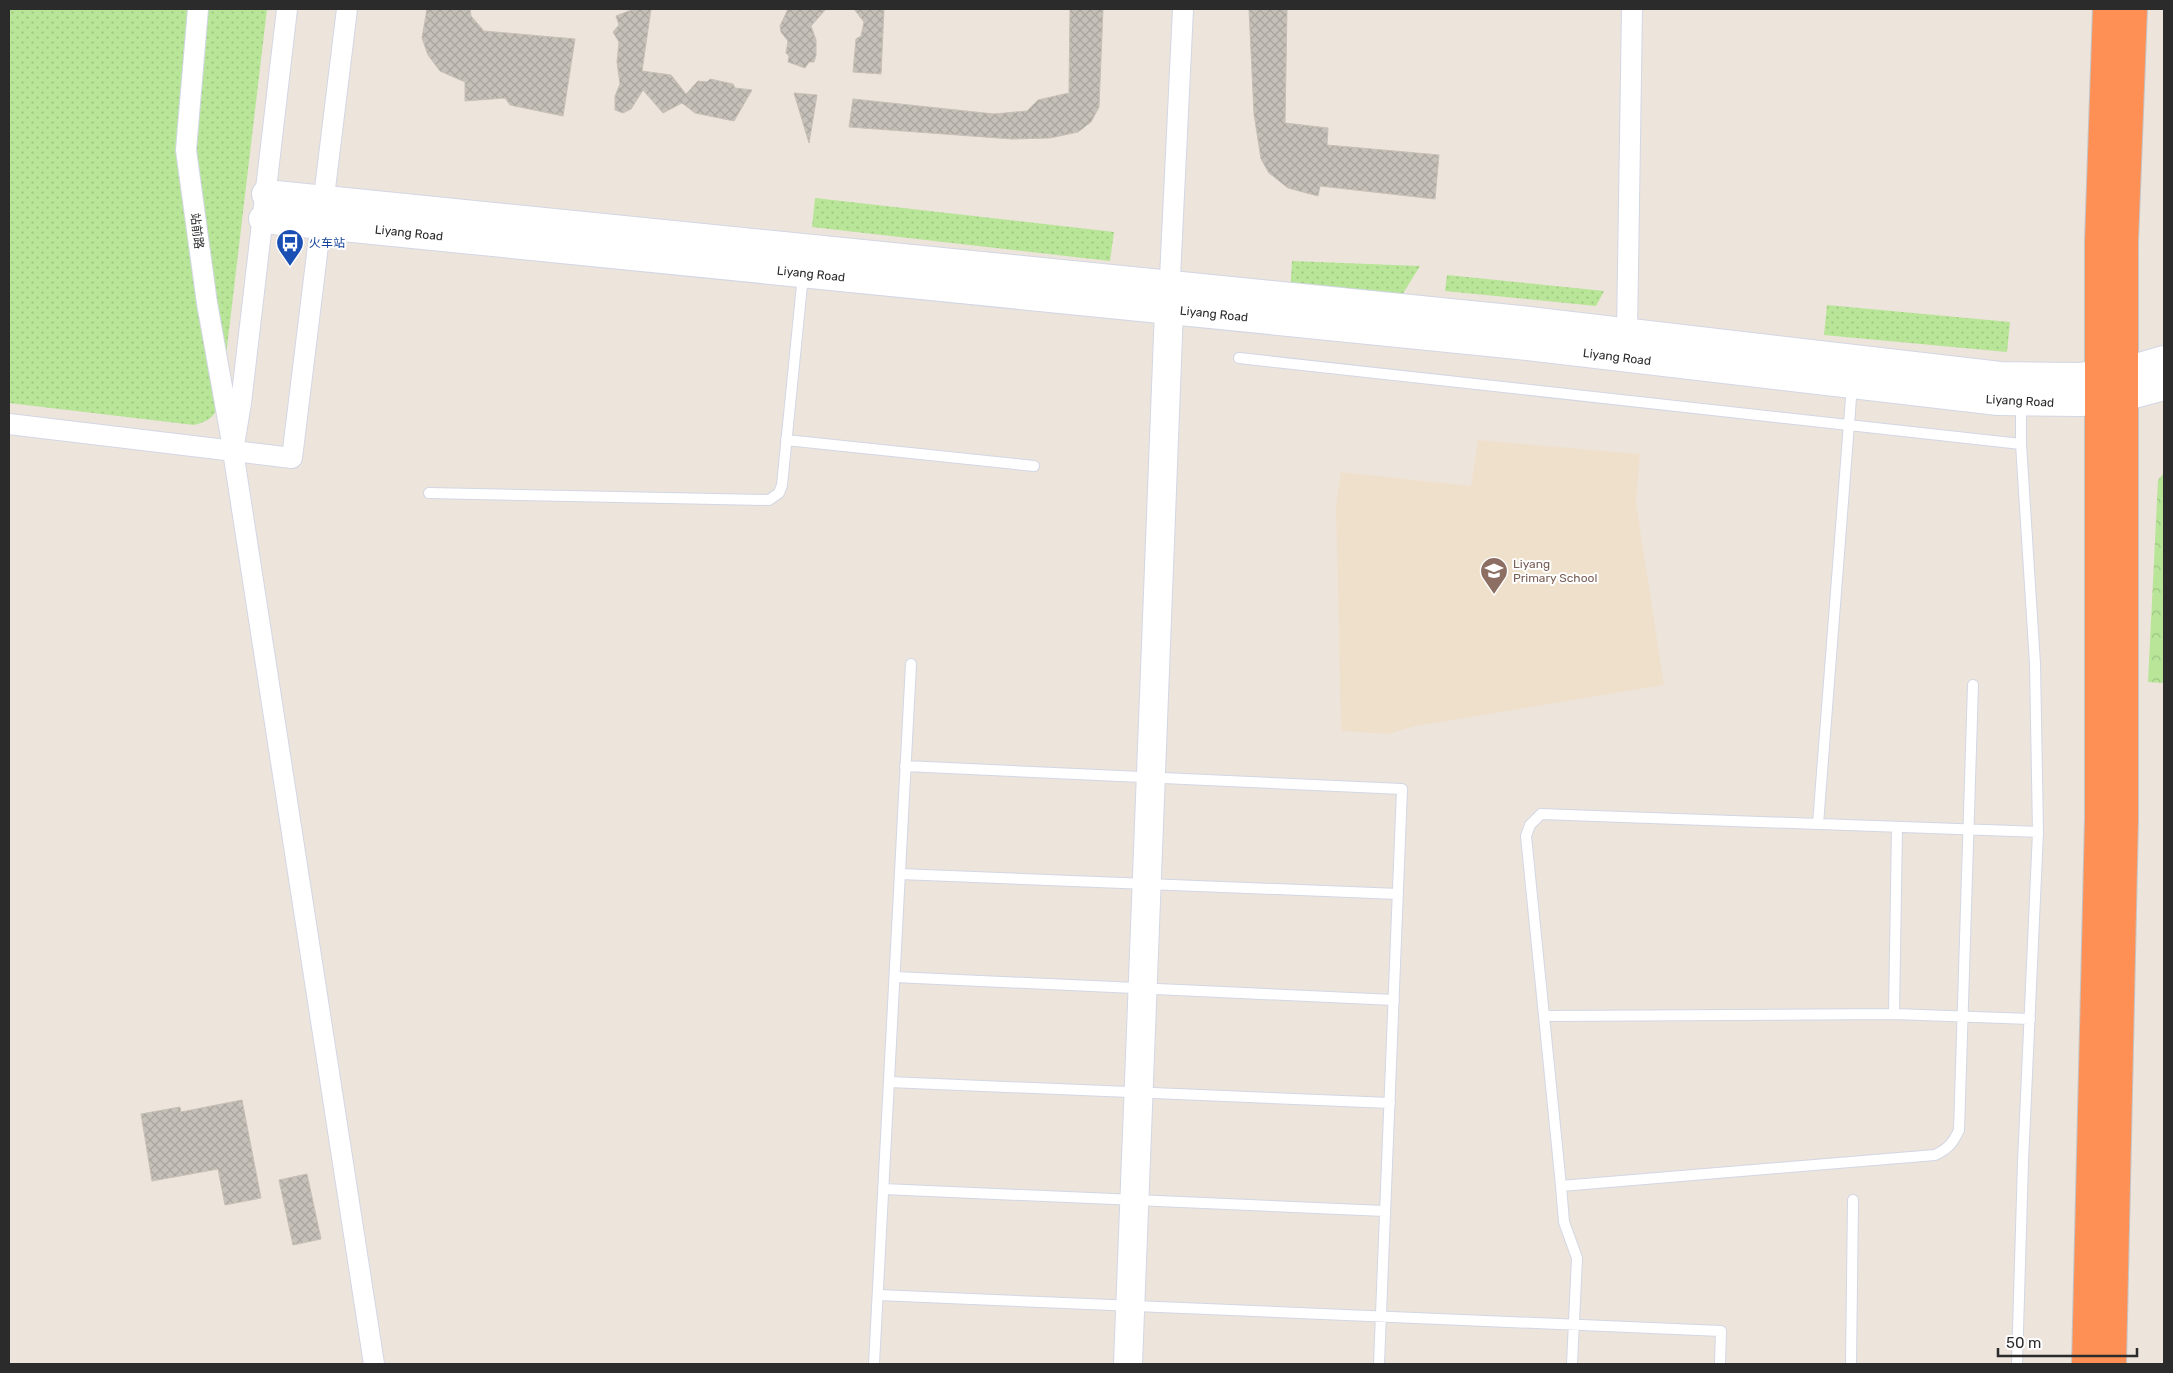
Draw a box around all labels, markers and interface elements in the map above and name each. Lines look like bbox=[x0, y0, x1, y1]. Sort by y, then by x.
street label: 站前路 bbox=[188, 212, 206, 250]
street label: Liyang Road bbox=[374, 222, 444, 244]
bus stop icon: 火车站 bbox=[275, 228, 305, 267]
place label: 火车站 bbox=[309, 236, 345, 250]
street label: Liyang Road bbox=[776, 263, 846, 285]
street label: Liyang Road bbox=[1179, 303, 1249, 325]
street label: Liyang Road bbox=[1582, 346, 1652, 368]
street label: Liyang Road bbox=[1985, 392, 2055, 410]
school or university icon: Liyang Primary School bbox=[1479, 556, 1509, 595]
place label: Liyang Primary School bbox=[1513, 557, 1597, 585]
scale bar bbox=[1998, 1326, 2137, 1358]
text: 50 m bbox=[2006, 1334, 2041, 1352]

